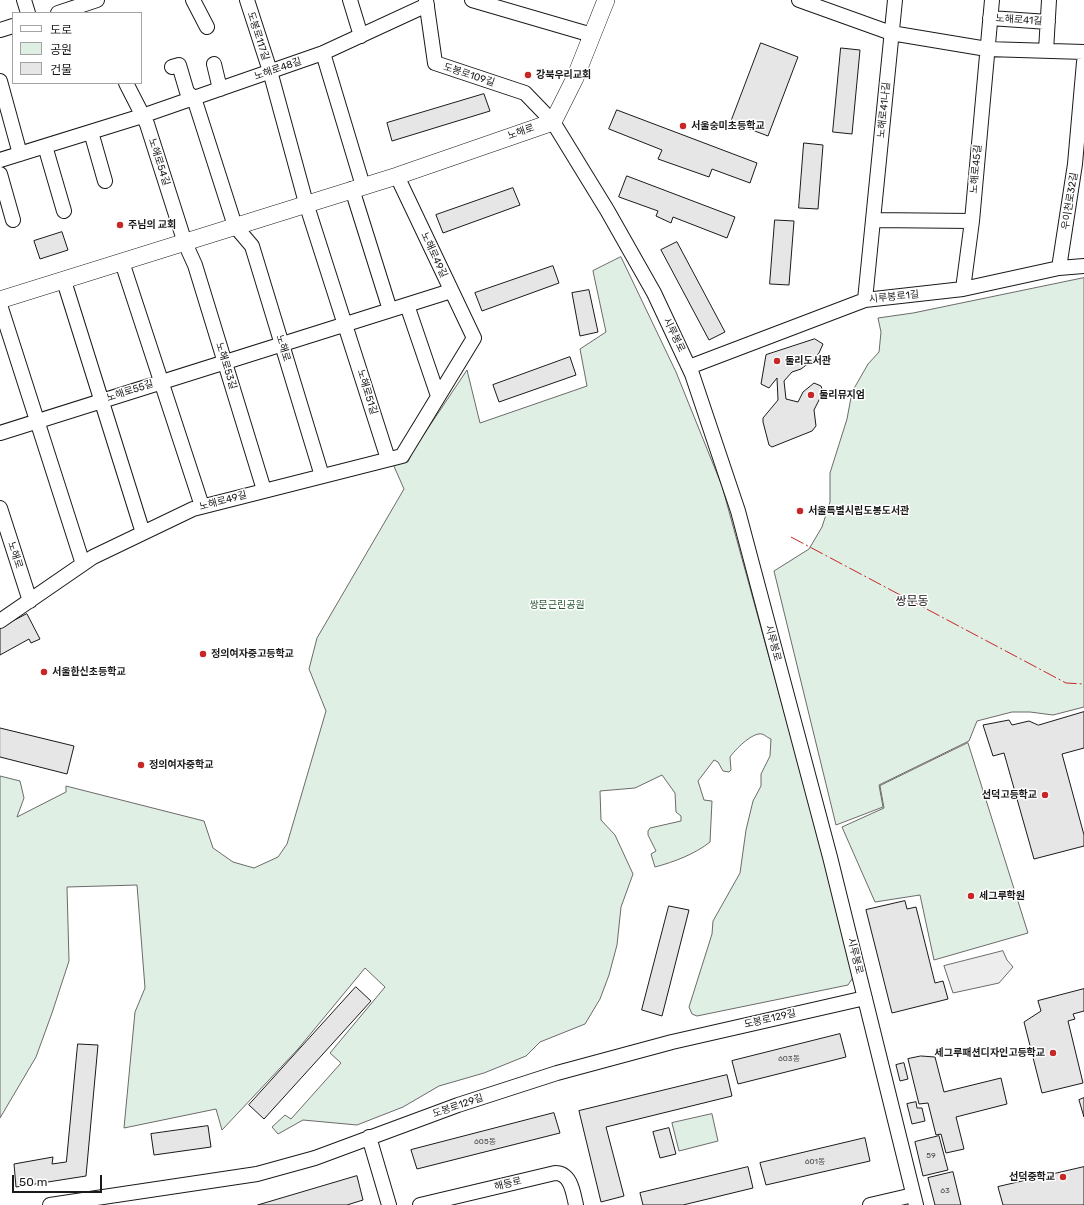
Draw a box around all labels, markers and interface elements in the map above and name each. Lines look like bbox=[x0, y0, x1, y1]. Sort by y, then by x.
street label: 도봉로117길 bbox=[244, 10, 272, 62]
legend bbox=[12, 12, 142, 84]
street label: 노해로41길 bbox=[995, 12, 1043, 28]
text: 도로 bbox=[50, 23, 72, 37]
text: 공원 bbox=[50, 43, 72, 57]
street label: 노해로48길 bbox=[253, 55, 303, 83]
street label: 도봉로109길 bbox=[442, 61, 496, 89]
text: 건물 bbox=[50, 63, 72, 77]
place label: 강북우리교회 bbox=[536, 69, 591, 81]
marker: 강북우리교회 bbox=[523, 70, 533, 80]
street label: 노해로41나길 bbox=[875, 81, 893, 139]
place label: 서울숭미초등학교 bbox=[691, 120, 765, 132]
marker: 서울숭미초등학교 bbox=[678, 121, 688, 131]
street label: 노해로 bbox=[506, 122, 536, 142]
street label: 노해로54길 bbox=[146, 137, 172, 187]
street label: 노해로45길 bbox=[968, 144, 984, 194]
street label: 우이천로32길 bbox=[1060, 171, 1080, 231]
place label: 주님의 교회 bbox=[128, 219, 176, 231]
marker: 주님의 교회 bbox=[115, 220, 125, 230]
street label: 노해로49길 bbox=[418, 230, 450, 280]
street label: 시루봉로1길 bbox=[868, 288, 920, 306]
street label: 시루봉로 bbox=[661, 316, 687, 354]
street label: 노해로 bbox=[273, 333, 293, 363]
street label: 노해로53길 bbox=[213, 341, 239, 391]
place label: 둘리도서관 bbox=[785, 355, 831, 367]
marker: 둘리도서관 bbox=[772, 356, 782, 366]
street label: 노해로51길 bbox=[354, 368, 380, 416]
street label: 노해로55길 bbox=[105, 378, 155, 404]
place label: 둘리뮤지엄 bbox=[819, 389, 865, 401]
marker: 둘리뮤지엄 bbox=[806, 390, 816, 400]
street label: 노해로49길 bbox=[198, 489, 248, 513]
place label: 서울특별시립도봉도서관 bbox=[808, 505, 909, 517]
marker: 서울특별시립도봉도서관 bbox=[795, 506, 805, 516]
street label: 노해로 bbox=[5, 540, 25, 570]
district label: 쌍문동 bbox=[895, 595, 929, 609]
park label: 쌍문근린공원 bbox=[529, 599, 585, 611]
street label: 시루봉로 bbox=[762, 624, 784, 662]
place label: 정의여자중고등학교 bbox=[211, 648, 294, 660]
marker: 정의여자중고등학교 bbox=[198, 649, 208, 659]
place label: 서울한신초등학교 bbox=[52, 666, 126, 678]
marker: 서울한신초등학교 bbox=[39, 667, 49, 677]
place label: 정의여자중학교 bbox=[149, 759, 213, 771]
marker: 정의여자중학교 bbox=[136, 760, 146, 770]
place label: 선덕고등학교 bbox=[982, 789, 1037, 801]
marker: 선덕고등학교 bbox=[1040, 790, 1050, 800]
place label: 세그루학원 bbox=[979, 890, 1025, 902]
marker: 세그루학원 bbox=[966, 891, 976, 901]
street label: 시루봉로 bbox=[845, 937, 865, 975]
street label: 도봉로129길 bbox=[743, 1007, 797, 1031]
place label: 세그루패션디자인고등학교 bbox=[935, 1047, 1045, 1059]
marker: 세그루패션디자인고등학교 bbox=[1048, 1048, 1058, 1058]
house number: 603동 bbox=[778, 1054, 800, 1064]
street label: 도봉로129길 bbox=[431, 1092, 485, 1120]
house number: 605동 bbox=[474, 1137, 496, 1147]
house number: 59 bbox=[926, 1151, 936, 1161]
house number: 601동 bbox=[805, 1157, 825, 1167]
scale bar bbox=[14, 1167, 104, 1193]
place label: 선덕중학교 bbox=[1009, 1171, 1055, 1183]
marker: 선덕중학교 bbox=[1058, 1172, 1068, 1182]
text: 50 m bbox=[19, 1175, 47, 1189]
street label: 해등로 bbox=[493, 1175, 523, 1193]
house number: 63 bbox=[940, 1186, 950, 1196]

